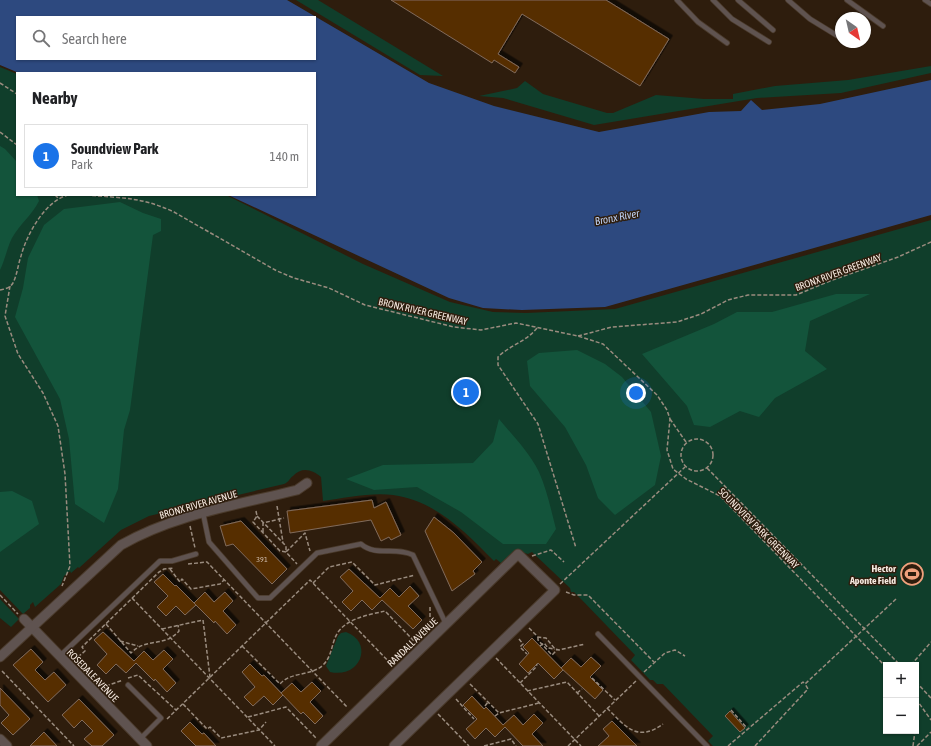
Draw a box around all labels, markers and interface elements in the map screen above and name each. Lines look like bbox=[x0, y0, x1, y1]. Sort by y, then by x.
north arrow bbox=[835, 12, 871, 48]
search box bbox=[16, 16, 316, 60]
icon: search bbox=[30, 27, 52, 49]
text: Search here bbox=[62, 30, 127, 47]
text: Nearby bbox=[32, 88, 78, 108]
text: Soundview Park bbox=[71, 140, 158, 157]
text: 1 bbox=[43, 149, 49, 164]
text: 140 m bbox=[270, 149, 299, 164]
text: Park bbox=[71, 157, 93, 172]
water label: Bronx River bbox=[594, 207, 641, 227]
street label: BRONX RIVER GREENWAY bbox=[794, 252, 883, 293]
street label: BRONX RIVER GREENWAY bbox=[377, 296, 469, 327]
pin: 1 bbox=[453, 377, 479, 407]
your location bbox=[626, 383, 646, 403]
street label: SOUNDVIEW PARK GREENWAY bbox=[716, 486, 801, 571]
street label: BRONX RIVER AVENUE bbox=[158, 488, 239, 521]
house number: 391 bbox=[256, 555, 268, 564]
sports icon: Hector Aponte Field bbox=[899, 561, 925, 587]
place label: Hector Aponte Field bbox=[849, 563, 897, 586]
street label: RANDALL AVENUE bbox=[385, 615, 440, 669]
street label: ROSEDALE AVENUE bbox=[65, 647, 121, 705]
map controls bbox=[883, 662, 919, 734]
button: + bbox=[883, 662, 919, 698]
button: − bbox=[883, 698, 919, 734]

